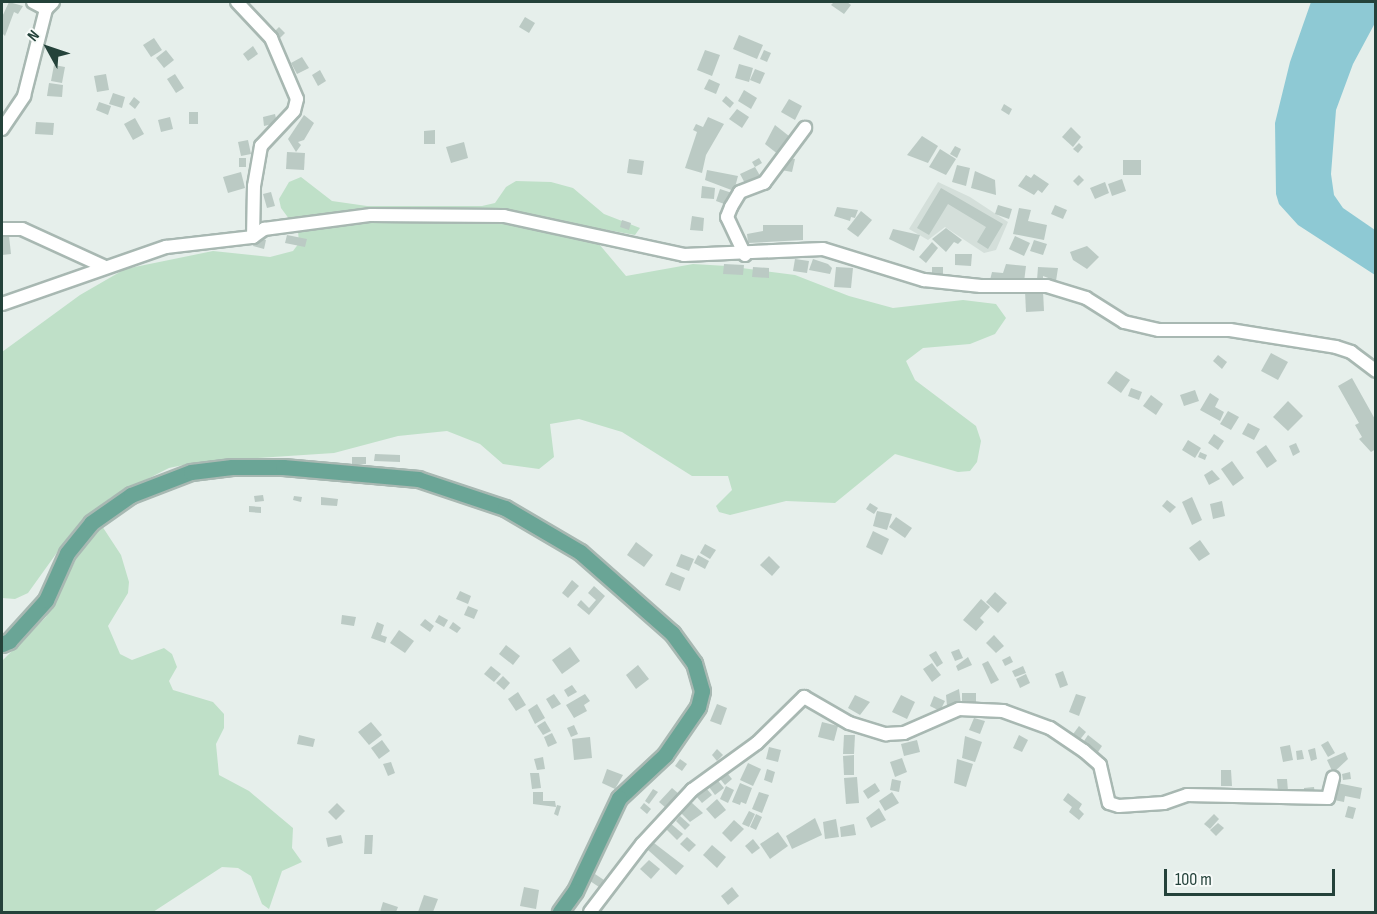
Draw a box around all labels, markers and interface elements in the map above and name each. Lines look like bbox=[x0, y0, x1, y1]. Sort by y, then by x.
north arrow bbox=[18, 18, 78, 78]
text: N bbox=[24, 27, 44, 45]
scale bar bbox=[1167, 857, 1338, 895]
text: 100 m bbox=[1175, 869, 1212, 890]

